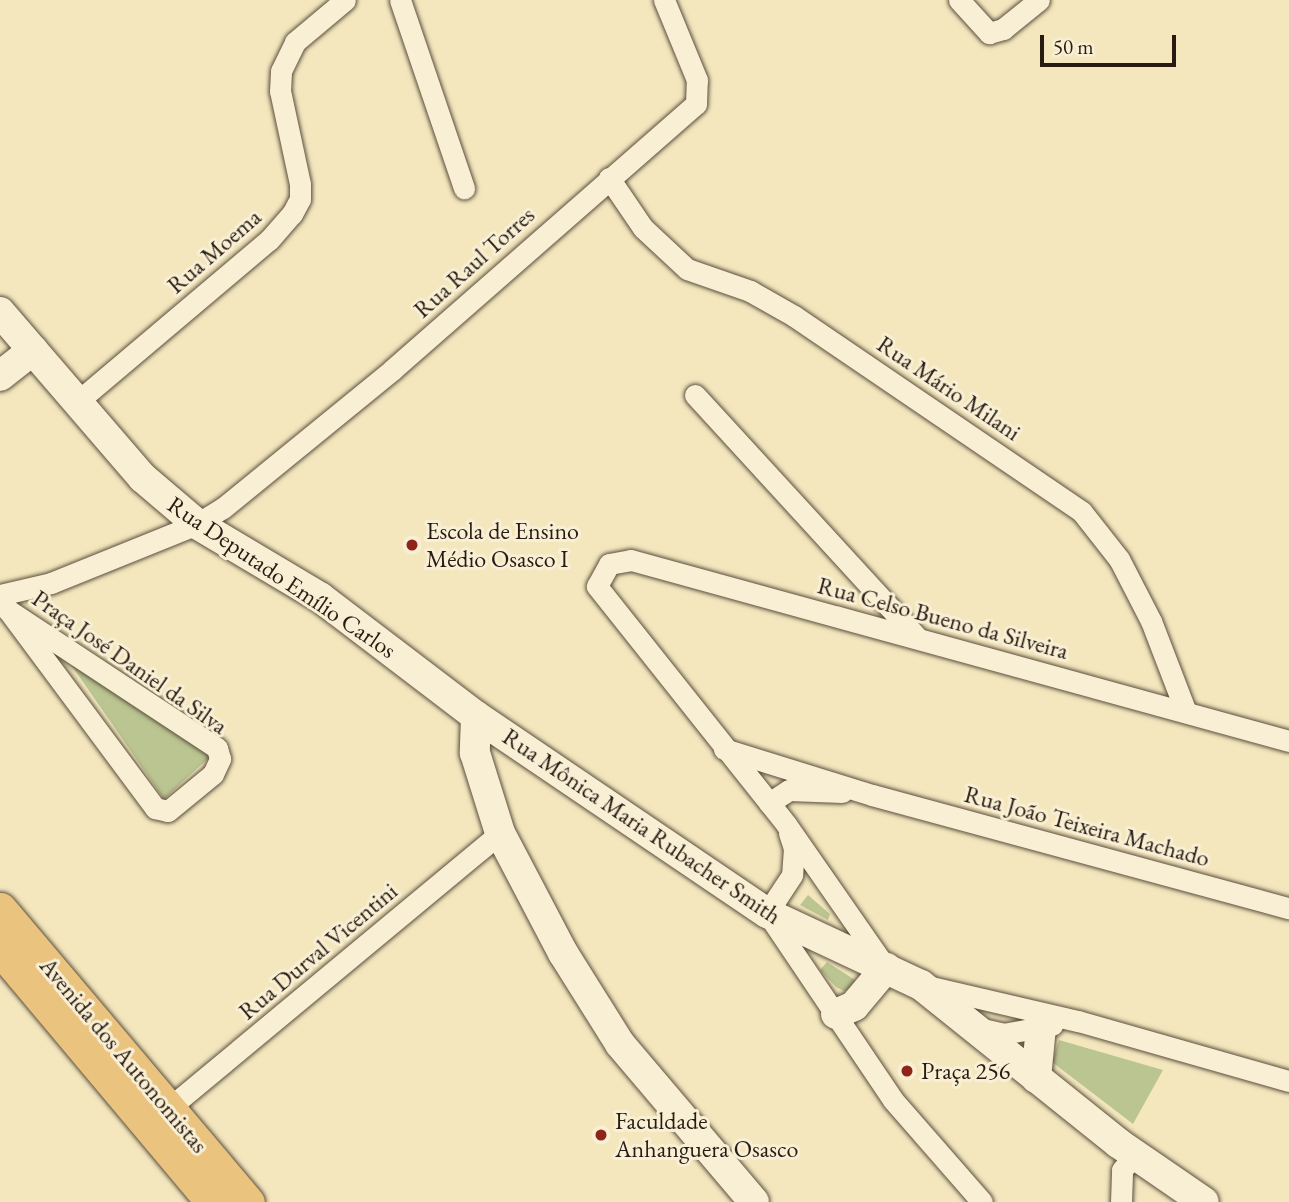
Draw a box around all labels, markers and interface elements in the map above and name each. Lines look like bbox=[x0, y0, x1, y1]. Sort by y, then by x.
scale bar bbox=[1044, 21, 1180, 65]
text: 50 m bbox=[1053, 33, 1094, 60]
street label: Rua Raul Torres bbox=[408, 200, 540, 324]
street label: Rua Moema bbox=[161, 202, 267, 300]
street label: Rua Mário Milani bbox=[872, 329, 1026, 447]
street label: Rua Deputado Emílio Carlos bbox=[162, 490, 402, 664]
place label: Escola de Ensino Médio Osasco I bbox=[426, 517, 579, 573]
marker: Escola de Ensino Médio Osasco I bbox=[404, 537, 420, 553]
street label: Rua Celso Bueno da Silveira bbox=[815, 571, 1071, 665]
street label: Praça José Daniel da Silva bbox=[27, 584, 233, 740]
street label: Rua Mônica Maria Rubacher Smith bbox=[497, 722, 787, 930]
street label: Rua João Teixeira Machado bbox=[961, 779, 1213, 873]
street label: Rua Durval Vicentini bbox=[233, 876, 403, 1026]
street label: Avenida dos Autonomistas bbox=[34, 951, 214, 1159]
place label: Praça 256 bbox=[921, 1057, 1010, 1085]
marker: Praça 256 bbox=[899, 1063, 915, 1079]
place label: Faculdade Anhanguera Osasco bbox=[615, 1107, 798, 1163]
marker: Faculdade Anhanguera Osasco bbox=[593, 1127, 609, 1143]

